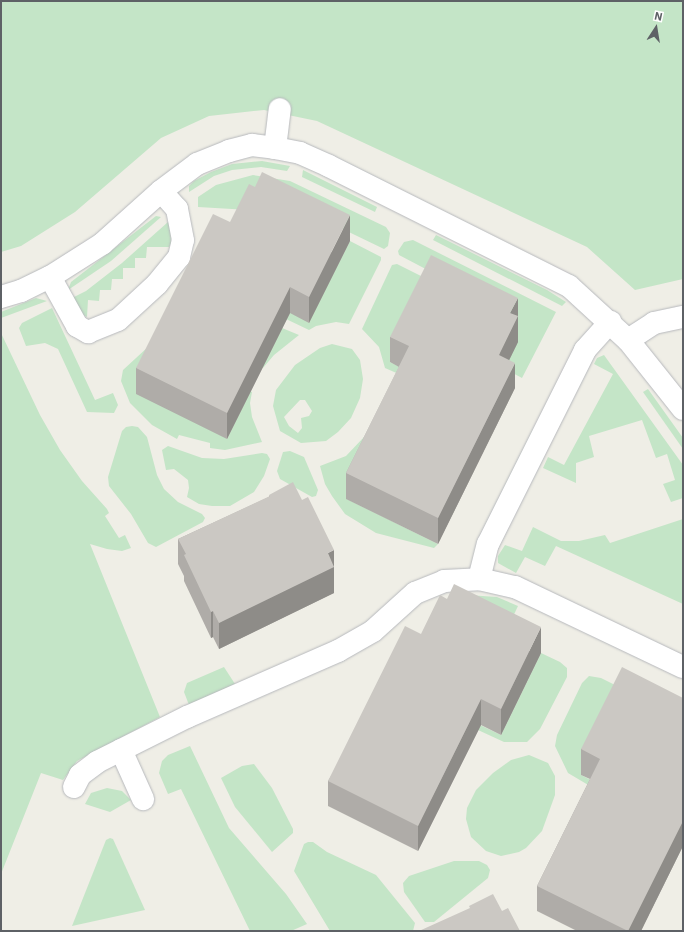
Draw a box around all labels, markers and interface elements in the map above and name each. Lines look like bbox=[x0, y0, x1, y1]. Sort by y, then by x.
north arrow bbox=[636, 8, 676, 48]
text: N bbox=[653, 9, 664, 24]

